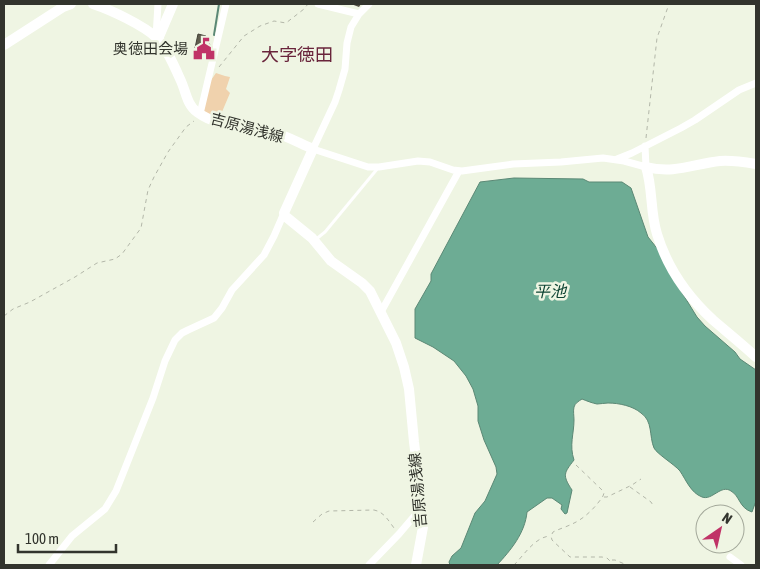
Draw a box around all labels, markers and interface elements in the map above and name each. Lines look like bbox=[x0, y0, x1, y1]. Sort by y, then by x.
public building icon: 奥徳田会場 bbox=[191, 36, 217, 62]
place label: 奥徳田会場 bbox=[113, 40, 188, 57]
district label: 大字徳田 bbox=[261, 44, 333, 65]
street label: 吉原湯浅線 bbox=[209, 110, 286, 145]
water label: 平池 bbox=[534, 282, 568, 300]
street label: 吉原湯浅線 bbox=[406, 452, 429, 528]
north arrow bbox=[695, 504, 745, 554]
text: N bbox=[719, 509, 735, 527]
scale bar bbox=[18, 522, 115, 554]
text: 100 m bbox=[25, 530, 59, 547]

